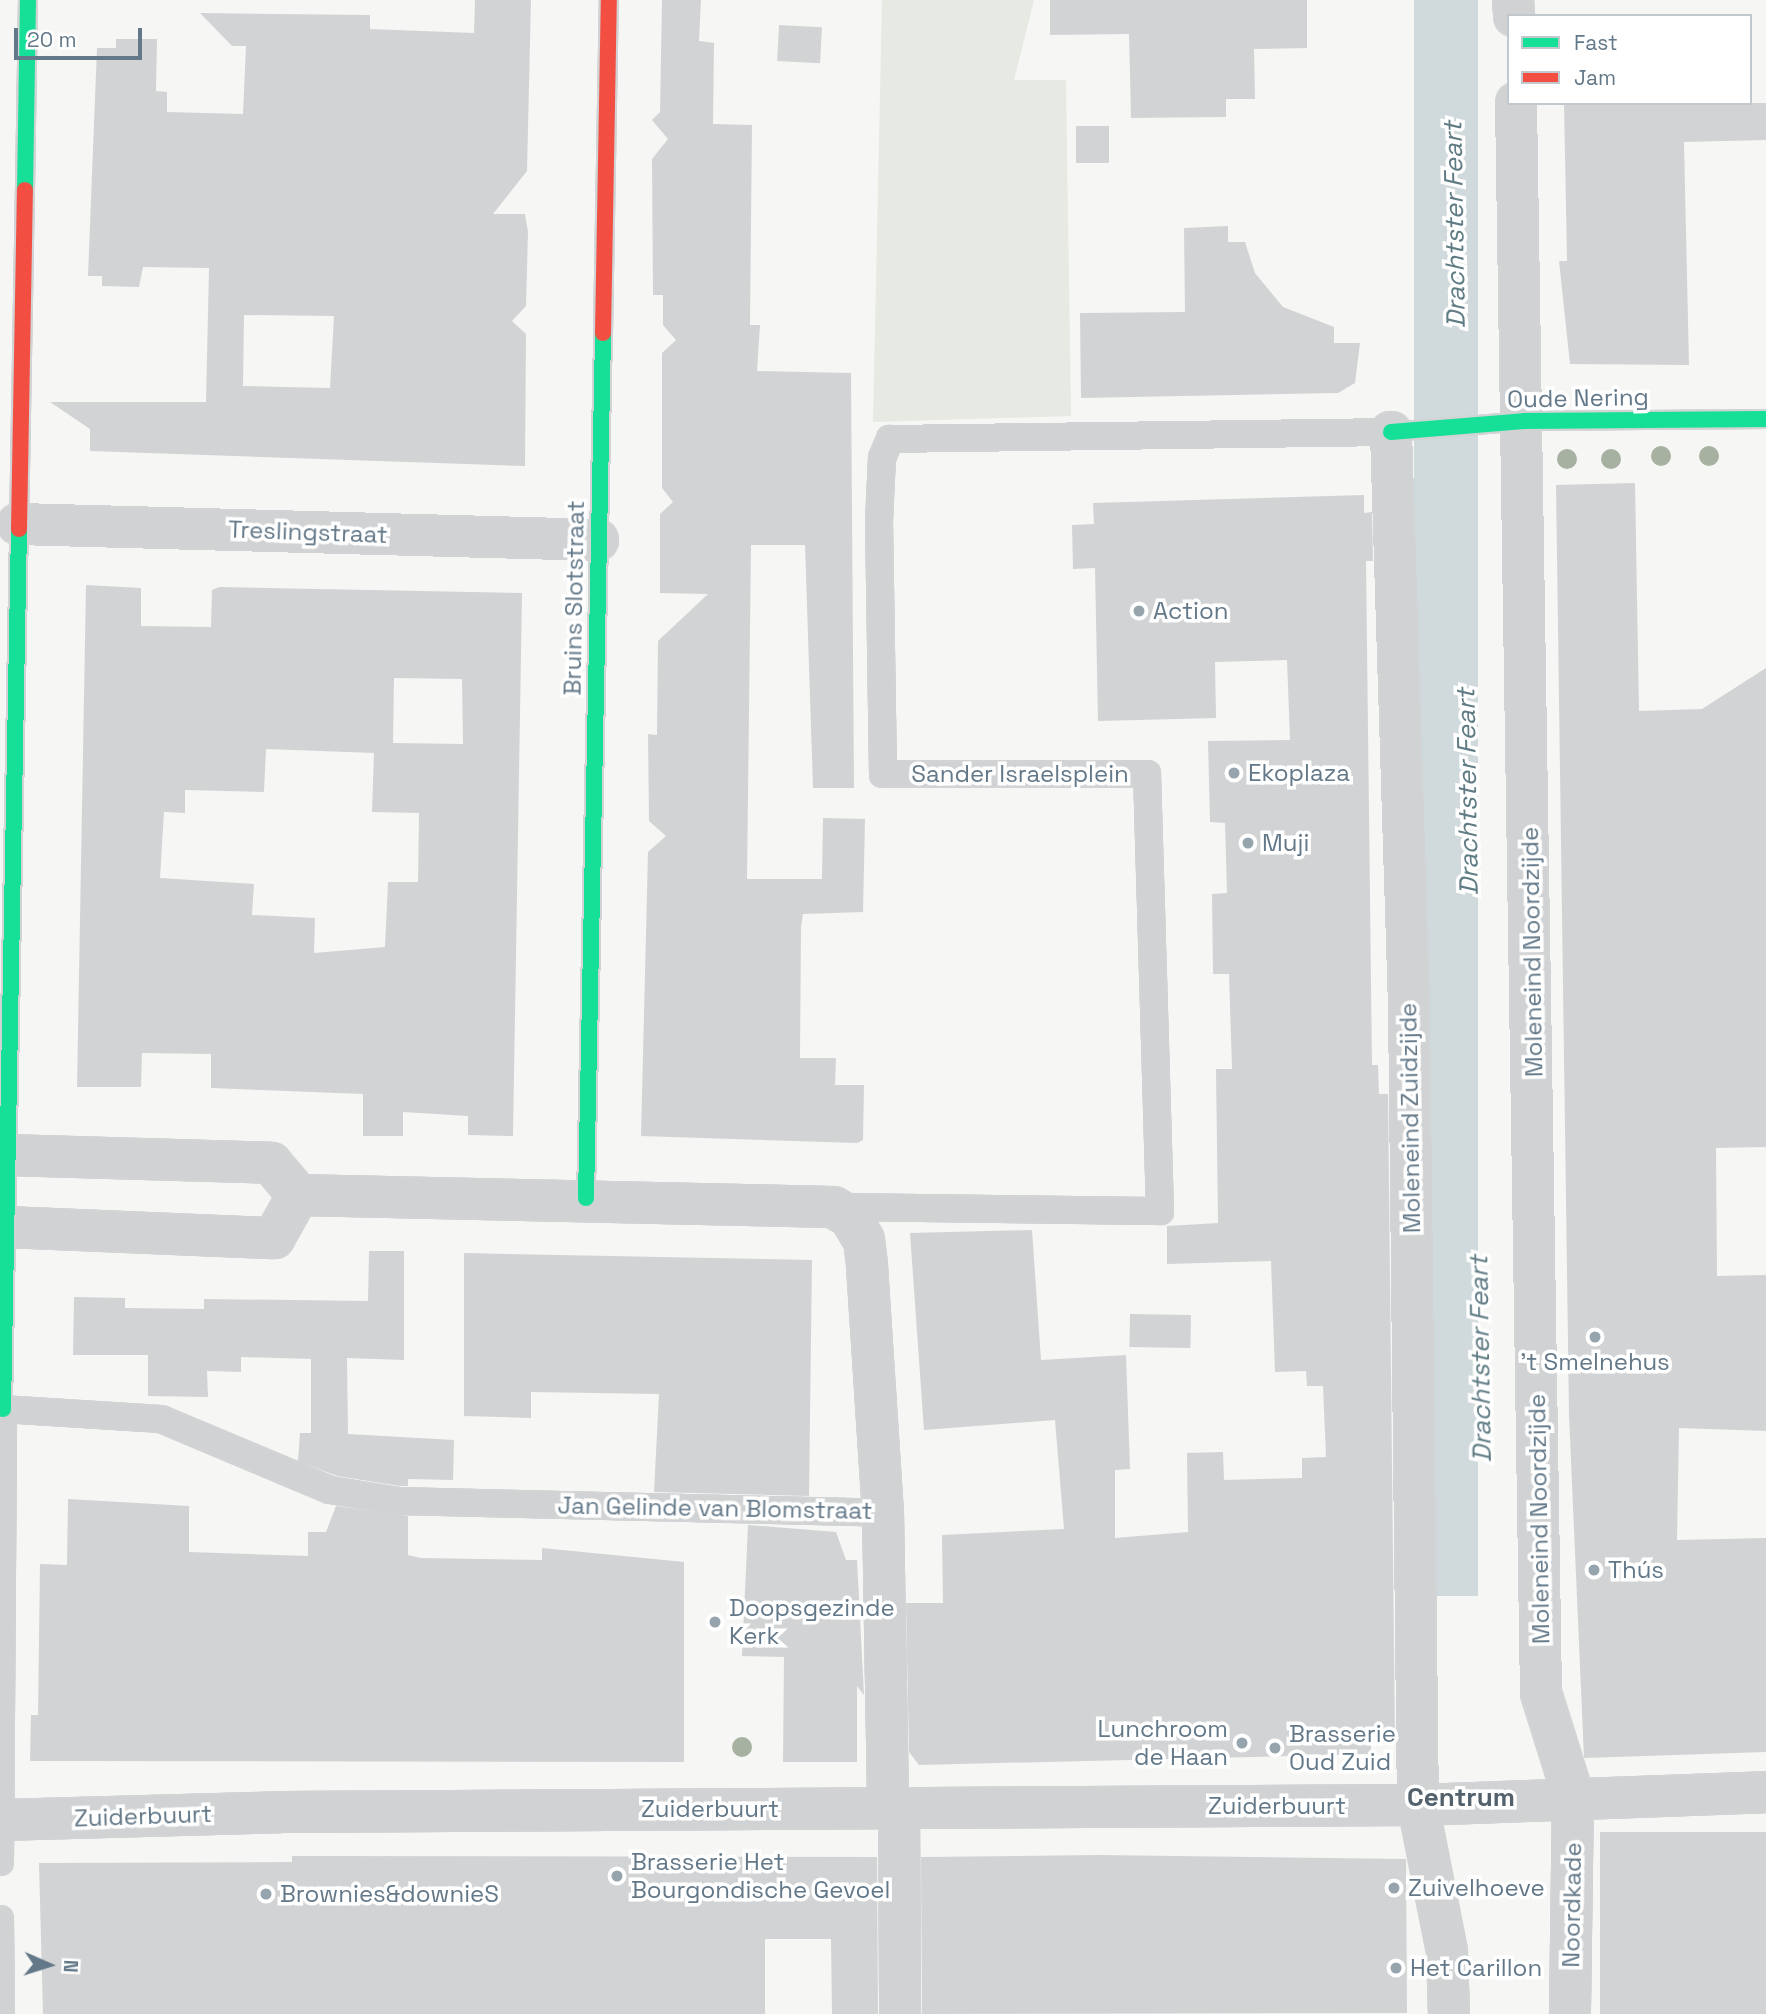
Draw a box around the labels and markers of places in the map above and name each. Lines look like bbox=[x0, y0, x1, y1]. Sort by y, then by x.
place label: Action bbox=[1153, 597, 1228, 625]
marker: Action bbox=[1131, 603, 1147, 619]
place label: Ekoplaza bbox=[1248, 759, 1350, 787]
marker: Ekoplaza bbox=[1226, 765, 1242, 781]
place label: Muji bbox=[1262, 829, 1309, 857]
marker: Muji bbox=[1240, 835, 1256, 851]
marker: 't Smelnehus bbox=[1587, 1329, 1603, 1345]
place label: 't Smelnehus bbox=[1520, 1348, 1670, 1376]
place label: Thús bbox=[1608, 1556, 1664, 1584]
marker: Thús bbox=[1586, 1562, 1602, 1578]
place label: Doopsgezinde Kerk bbox=[729, 1594, 895, 1650]
marker: Doopsgezinde Kerk bbox=[707, 1614, 723, 1630]
place label: Lunchroom de Haan bbox=[1098, 1715, 1228, 1771]
place label: Brasserie Oud Zuid bbox=[1289, 1720, 1396, 1776]
marker: Lunchroom de Haan bbox=[1234, 1735, 1250, 1751]
marker: Brasserie Oud Zuid bbox=[1267, 1740, 1283, 1756]
place label: Brasserie Het Bourgondische Gevoel bbox=[631, 1848, 890, 1904]
marker: Brasserie Het Bourgondische Gevoel bbox=[609, 1868, 625, 1884]
place label: Zuivelhoeve bbox=[1408, 1874, 1545, 1902]
place label: Brownies&downieS bbox=[280, 1880, 499, 1908]
marker: Zuivelhoeve bbox=[1386, 1880, 1402, 1896]
marker: Brownies&downieS bbox=[258, 1886, 274, 1902]
place label: Het Carillon bbox=[1410, 1954, 1542, 1982]
marker: Het Carillon bbox=[1388, 1960, 1404, 1976]

